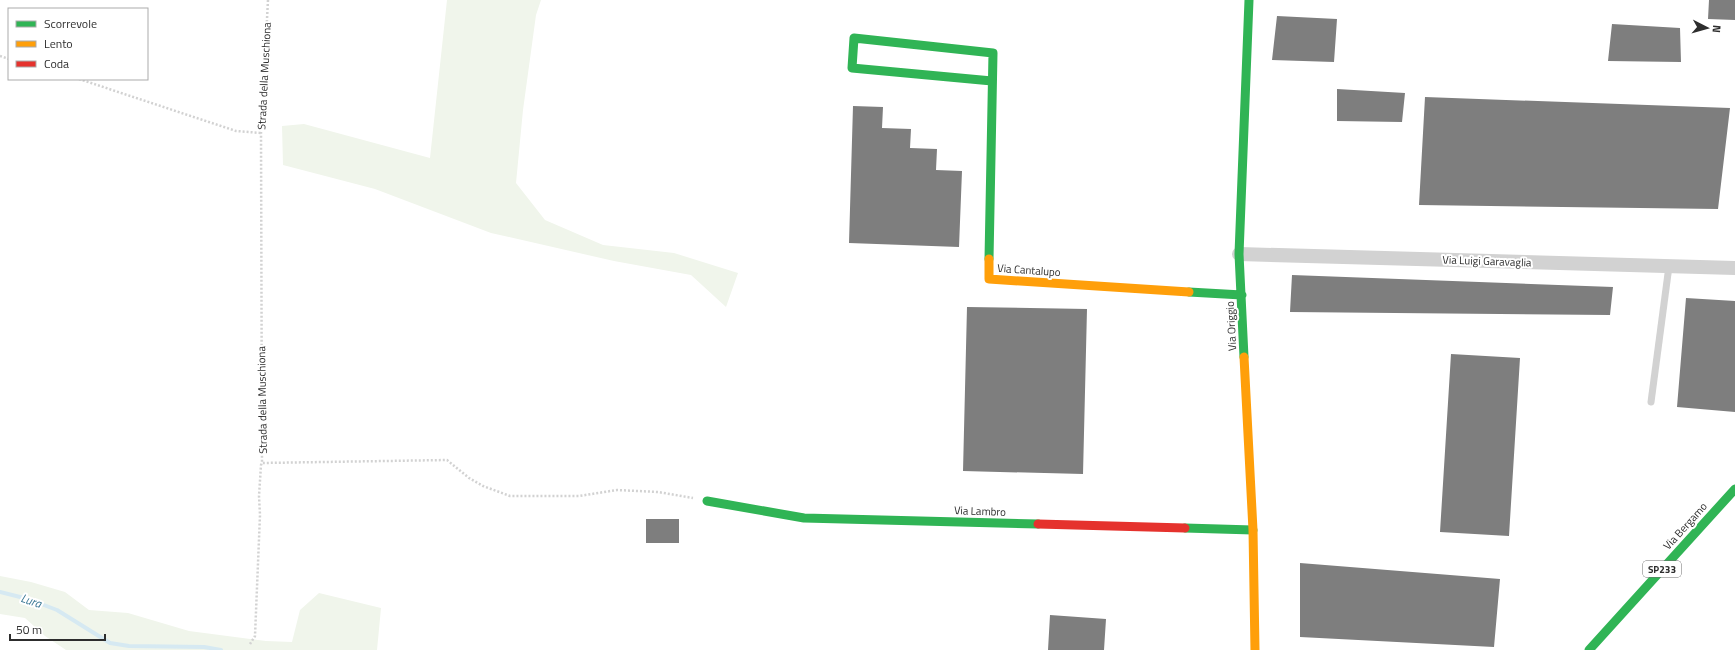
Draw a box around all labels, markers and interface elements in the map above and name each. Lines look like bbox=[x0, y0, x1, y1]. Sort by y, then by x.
legend bbox=[8, 8, 148, 80]
north arrow bbox=[1687, 8, 1727, 48]
text: Scorrevole bbox=[44, 14, 97, 33]
street label: Strada della Muschiona bbox=[253, 21, 275, 130]
text: N bbox=[1709, 24, 1725, 34]
text: Lento bbox=[44, 34, 73, 53]
text: Coda bbox=[44, 54, 69, 73]
street label: Via Luigi Garavaglia bbox=[1442, 251, 1532, 271]
street label: Via Cantalupo bbox=[997, 260, 1061, 280]
street label: Via Origgio bbox=[1222, 301, 1240, 351]
street label: Strada della Muschiona bbox=[253, 346, 271, 454]
street label: Via Bergamo bbox=[1659, 499, 1711, 553]
street label: Via Lambro bbox=[954, 502, 1006, 520]
road number: SP233 bbox=[1643, 561, 1681, 577]
water label: Lura bbox=[18, 588, 45, 613]
scale bar bbox=[10, 616, 105, 642]
text: 50 m bbox=[16, 620, 42, 639]

